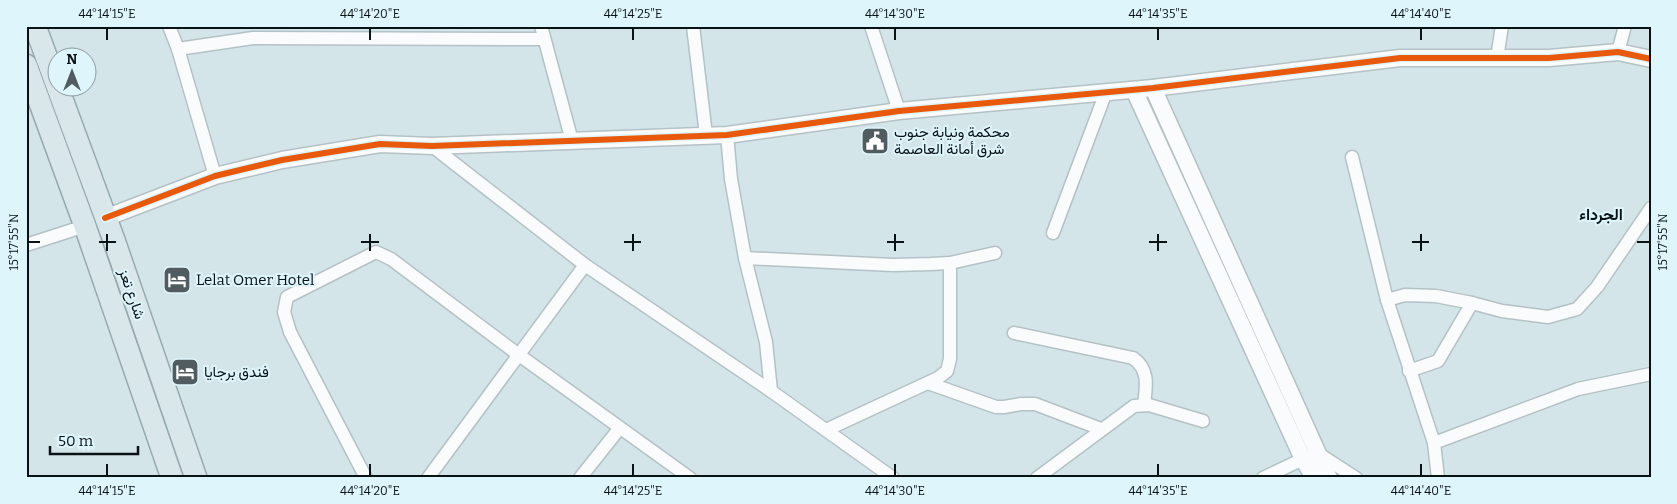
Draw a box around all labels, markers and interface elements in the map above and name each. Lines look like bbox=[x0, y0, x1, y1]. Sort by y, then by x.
text: 44°14'15"E bbox=[79, 7, 135, 21]
text: 44°14'20"E bbox=[340, 7, 400, 21]
text: 44°14'25"E bbox=[604, 7, 662, 21]
text: 44°14'30"E bbox=[865, 7, 925, 21]
text: 44°14'35"E bbox=[1129, 7, 1187, 21]
text: 44°14'40"E bbox=[1391, 7, 1451, 21]
north arrow bbox=[48, 48, 98, 98]
text: N bbox=[67, 51, 78, 68]
place label: محكمة ونيابة جنوب شرق أمانة العاصمة bbox=[894, 123, 1010, 158]
public building icon: محكمة ونيابة جنوب شرق أمانة العاصمة bbox=[860, 126, 890, 156]
district label: الجرداء bbox=[1579, 205, 1623, 225]
text: 15°17'55"N bbox=[7, 213, 21, 270]
text: 15°17'55"N bbox=[1656, 213, 1670, 270]
street label: شارع تعز bbox=[113, 265, 149, 322]
hotel icon: Lelat Omer Hotel bbox=[162, 265, 192, 295]
place label: Lelat Omer Hotel bbox=[196, 271, 314, 289]
hotel icon: فندق برجايا bbox=[170, 357, 200, 387]
place label: فندق برجايا bbox=[204, 363, 269, 381]
scale bar bbox=[50, 424, 138, 456]
text: 50 m bbox=[58, 432, 94, 450]
text: 44°14'15"E bbox=[79, 484, 135, 498]
text: 44°14'20"E bbox=[340, 484, 400, 498]
text: 44°14'25"E bbox=[604, 484, 662, 498]
text: 44°14'30"E bbox=[865, 484, 925, 498]
text: 44°14'35"E bbox=[1129, 484, 1187, 498]
text: 44°14'40"E bbox=[1391, 484, 1451, 498]

